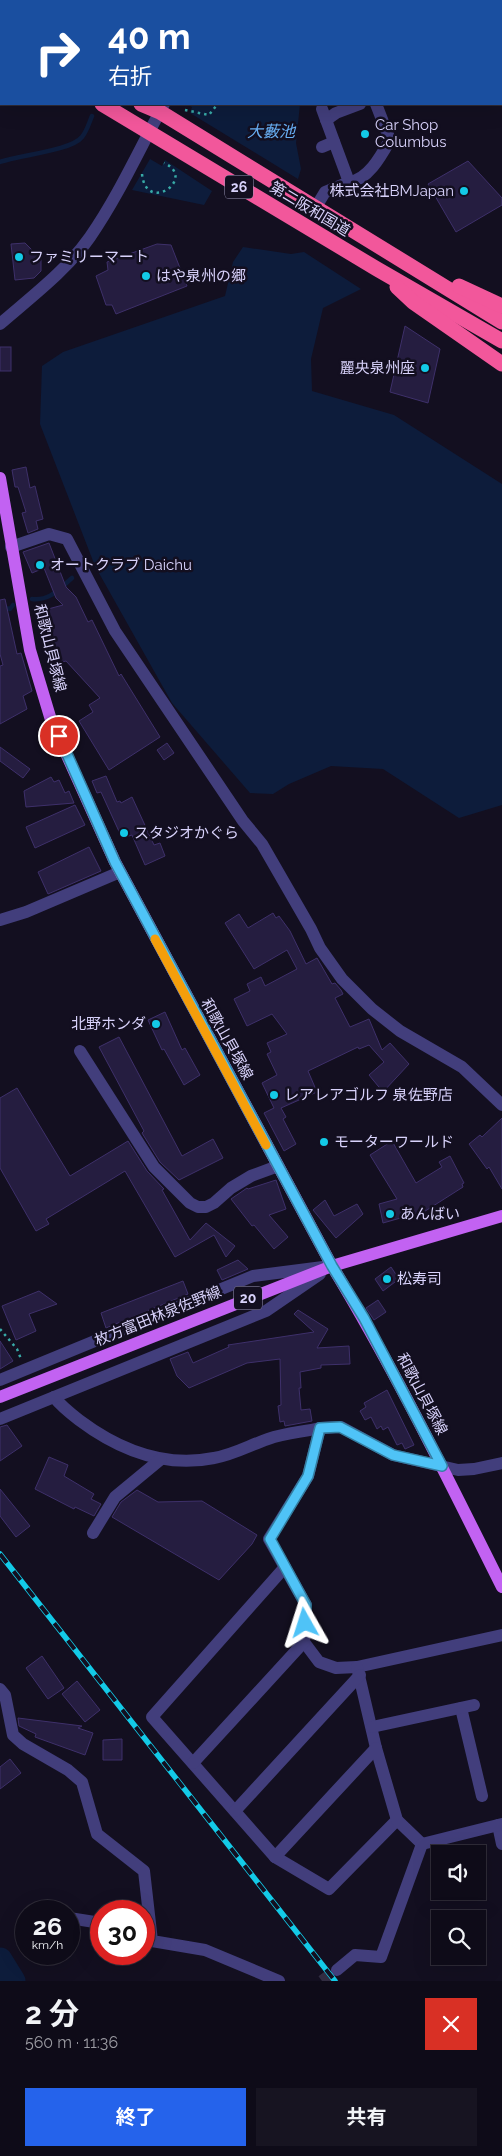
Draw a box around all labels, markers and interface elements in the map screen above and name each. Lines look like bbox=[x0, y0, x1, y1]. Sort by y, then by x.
text: 40 m bbox=[108, 16, 190, 57]
icon: right bbox=[25, 20, 90, 85]
text: 右折 bbox=[108, 63, 152, 89]
place label: Car Shop Columbus bbox=[375, 116, 446, 151]
water label: 大藪池 bbox=[247, 122, 297, 141]
marker: Car Shop Columbus bbox=[359, 128, 371, 140]
road number: 26 bbox=[225, 176, 253, 198]
street label: 第二阪和国道 bbox=[267, 178, 353, 240]
place label: 株式会社BMJapan bbox=[329, 182, 454, 200]
marker: 株式会社BMJapan bbox=[458, 185, 470, 197]
place label: ファミリーマート bbox=[29, 248, 149, 266]
marker: ファミリーマート bbox=[13, 251, 25, 263]
place label: はや泉州の郷 bbox=[156, 267, 246, 285]
marker: はや泉州の郷 bbox=[140, 270, 152, 282]
place label: 麗央泉州座 bbox=[340, 359, 415, 377]
marker: 麗央泉州座 bbox=[419, 362, 431, 374]
place label: オートクラブ Daichu bbox=[50, 556, 192, 574]
marker: オートクラブ Daichu bbox=[34, 559, 46, 571]
street label: 和歌山貝塚線 bbox=[30, 602, 70, 694]
pin bbox=[38, 715, 80, 757]
icon: arrive bbox=[45, 722, 73, 750]
place label: スタジオかぐら bbox=[134, 824, 239, 842]
marker: スタジオかぐら bbox=[118, 827, 130, 839]
street label: 和歌山貝塚線 bbox=[197, 995, 257, 1083]
place label: 北野ホンダ bbox=[71, 1015, 146, 1033]
marker: 北野ホンダ bbox=[150, 1018, 162, 1030]
place label: レアレアゴルフ 泉佐野店 bbox=[284, 1086, 453, 1104]
marker: レアレアゴルフ 泉佐野店 bbox=[268, 1089, 280, 1101]
place label: モーターワールド bbox=[334, 1133, 454, 1151]
marker: モーターワールド bbox=[318, 1136, 330, 1148]
place label: あんばい bbox=[400, 1205, 460, 1223]
marker: あんばい bbox=[384, 1208, 396, 1220]
place label: 松寿司 bbox=[397, 1270, 442, 1288]
marker: 松寿司 bbox=[381, 1273, 393, 1285]
street label: 枚方富田林泉佐野線 bbox=[92, 1282, 224, 1350]
road number: 20 bbox=[234, 1286, 262, 1310]
street label: 和歌山貝塚線 bbox=[393, 1350, 451, 1438]
position arrow bbox=[278, 1596, 330, 1648]
map controls bbox=[431, 1845, 486, 1965]
button: sound bbox=[431, 1845, 486, 1900]
speed limit sign: 30 bbox=[90, 1900, 155, 1965]
button: search bbox=[431, 1910, 486, 1965]
text: 26 bbox=[33, 1911, 62, 1941]
text: km/h bbox=[32, 1938, 63, 1952]
text: 2 分 bbox=[25, 1996, 79, 2031]
button: close bbox=[425, 1998, 477, 2050]
text: 560 m · 11:36 bbox=[25, 2033, 118, 2052]
button: 終了 bbox=[25, 2088, 246, 2146]
button: 共有 bbox=[256, 2088, 477, 2146]

